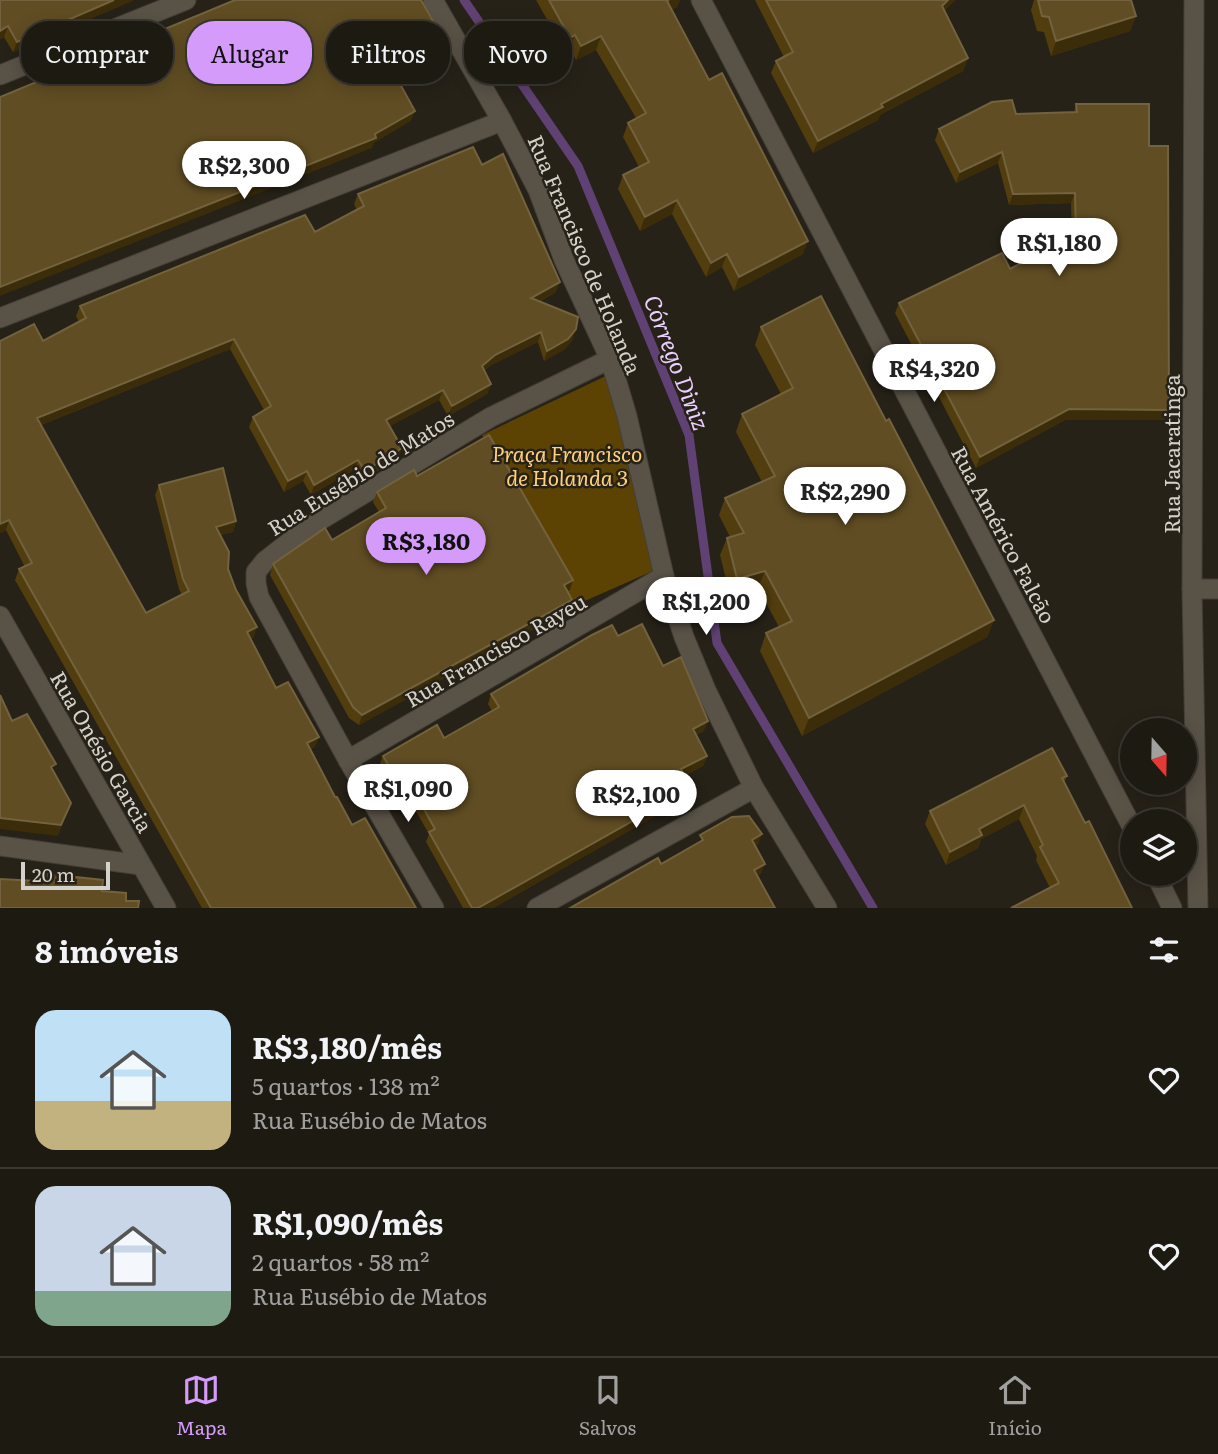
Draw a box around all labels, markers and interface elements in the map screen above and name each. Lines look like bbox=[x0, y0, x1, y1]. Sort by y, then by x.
chip: Comprar bbox=[21, 21, 173, 84]
chip: Alugar bbox=[187, 21, 312, 84]
chip: Filtros bbox=[326, 21, 450, 84]
chip: Novo bbox=[464, 21, 572, 84]
street label: Rua Francisco de Holanda bbox=[521, 129, 651, 379]
pin: R$2,300 bbox=[179, 142, 309, 201]
text: R$2,300 bbox=[198, 147, 290, 181]
pin: R$1,180 bbox=[994, 218, 1124, 278]
text: R$1,180 bbox=[1016, 224, 1102, 258]
water label: Córrego Diniz bbox=[637, 290, 719, 434]
pin: R$4,320 bbox=[869, 344, 999, 404]
text: R$4,320 bbox=[888, 350, 980, 384]
street label: Rua Jacaratinga bbox=[1155, 374, 1186, 534]
street label: Rua Eusébio de Matos bbox=[261, 402, 459, 542]
park label: Praça Francisco de Holanda 3 bbox=[492, 437, 642, 492]
street label: Rua Américo Falcão bbox=[945, 440, 1065, 628]
pin: R$2,290 bbox=[780, 468, 910, 527]
text: R$2,290 bbox=[800, 473, 890, 507]
pin: R$3,180 bbox=[361, 518, 491, 577]
text: R$3,180 bbox=[382, 523, 470, 557]
pin: R$1,200 bbox=[641, 578, 771, 637]
text: R$1,200 bbox=[662, 583, 750, 617]
street label: Rua Francisco Rayeu bbox=[398, 584, 592, 714]
street label: Rua Onésio Garcia bbox=[44, 665, 162, 838]
north arrow bbox=[1120, 718, 1197, 794]
map controls bbox=[1120, 718, 1197, 886]
pin: R$1,090 bbox=[343, 764, 473, 824]
text: R$1,090 bbox=[363, 770, 453, 804]
pin: R$2,100 bbox=[571, 770, 701, 830]
text: R$2,100 bbox=[592, 776, 680, 810]
button: layers bbox=[1120, 809, 1197, 886]
scale bar bbox=[21, 859, 110, 891]
text: 20 m bbox=[32, 860, 75, 888]
text: 8 imóveis bbox=[35, 928, 178, 972]
icon: filters bbox=[1145, 931, 1183, 969]
text: R$3,180/mês bbox=[252, 1024, 442, 1068]
icon: home bbox=[91, 1038, 175, 1122]
icon: heart bbox=[1145, 1061, 1183, 1099]
text: 5 quartos · 138 m² bbox=[252, 1068, 440, 1102]
text: Rua Eusébio de Matos bbox=[252, 1102, 487, 1136]
text: R$1,090/mês bbox=[252, 1200, 443, 1244]
icon: home bbox=[91, 1214, 175, 1298]
icon: heart bbox=[1145, 1237, 1183, 1275]
text: 2 quartos · 58 m² bbox=[252, 1244, 429, 1278]
text: Rua Eusébio de Matos bbox=[252, 1278, 487, 1312]
tab: Mapa bbox=[176, 1371, 227, 1441]
tab: Salvos bbox=[579, 1371, 636, 1441]
tab: Início bbox=[988, 1371, 1042, 1441]

